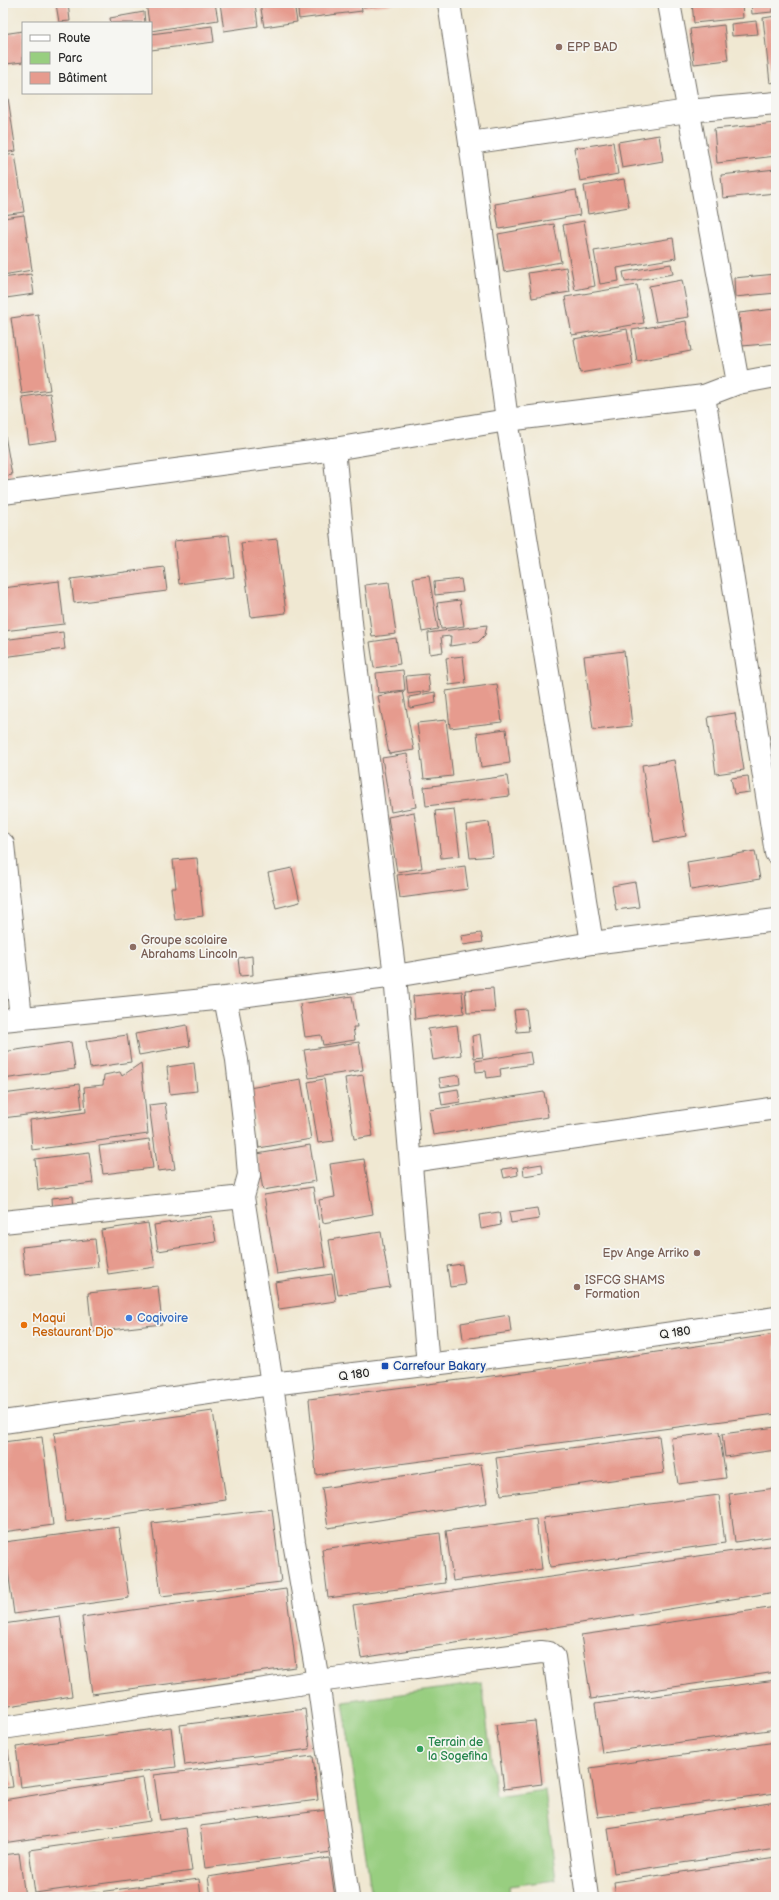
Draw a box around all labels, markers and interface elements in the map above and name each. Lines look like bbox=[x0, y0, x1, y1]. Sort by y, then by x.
legend bbox=[22, 22, 152, 94]
text: Route bbox=[58, 31, 90, 46]
place label: EPP BAD bbox=[567, 40, 618, 55]
marker: EPP BAD bbox=[554, 42, 564, 52]
text: Parc bbox=[58, 51, 82, 66]
text: Bâtiment bbox=[58, 71, 107, 86]
place label: Groupe scolaire Abrahams Lincoln bbox=[141, 933, 238, 962]
marker: Groupe scolaire Abrahams Lincoln bbox=[128, 942, 138, 952]
place label: Epv Ange Arriko bbox=[603, 1246, 689, 1261]
marker: Epv Ange Arriko bbox=[692, 1248, 702, 1258]
place label: ISFCG SHAMS Formation bbox=[585, 1273, 665, 1302]
marker: ISFCG SHAMS Formation bbox=[572, 1282, 582, 1292]
place label: Maqui Restaurant Djo bbox=[32, 1311, 114, 1340]
place label: Coqivoire bbox=[137, 1311, 188, 1326]
marker: Coqivoire bbox=[124, 1313, 134, 1323]
marker: Maqui Restaurant Djo bbox=[19, 1320, 29, 1330]
street label: Q 180 bbox=[658, 1323, 692, 1343]
place label: Carrefour Bakary bbox=[393, 1359, 486, 1374]
marker: Carrefour Bakary bbox=[380, 1361, 390, 1371]
street label: Q 180 bbox=[338, 1366, 370, 1384]
place label: Terrain de la Sogefiha bbox=[428, 1735, 488, 1764]
marker: Terrain de la Sogefiha bbox=[415, 1744, 425, 1754]

